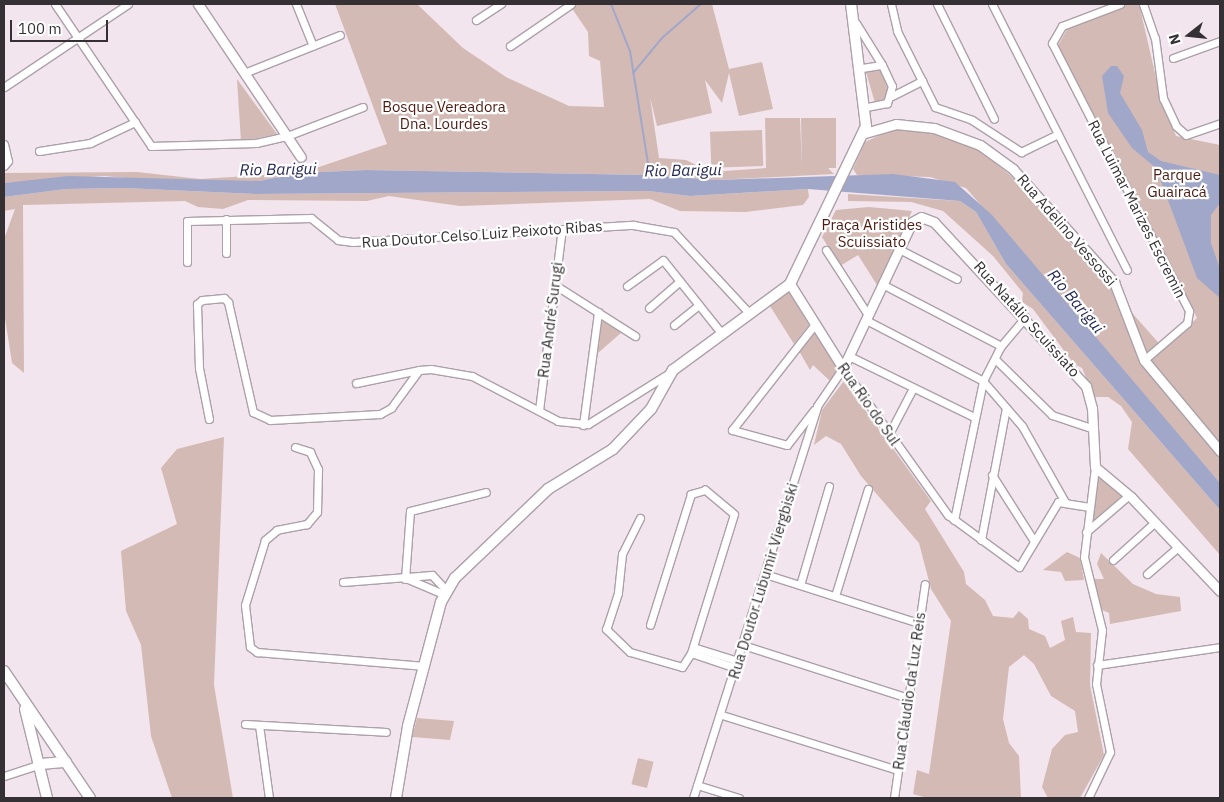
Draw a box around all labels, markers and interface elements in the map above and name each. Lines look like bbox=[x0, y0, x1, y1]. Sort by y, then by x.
scale bar bbox=[12, 10, 110, 42]
north arrow bbox=[1164, 10, 1214, 60]
text: 100 m bbox=[18, 19, 62, 38]
text: N bbox=[1165, 32, 1185, 46]
park label: Bosque Vereadora Dna. Lourdes bbox=[382, 97, 506, 132]
street label: Rua Luimar Marizes Escremin bbox=[1084, 117, 1190, 301]
water label: Rio Barigui bbox=[239, 159, 317, 179]
water label: Rio Barigui bbox=[644, 160, 722, 180]
park label: Parque Guairacá bbox=[1147, 165, 1207, 200]
street label: Rua Adelino Vessossi bbox=[1013, 170, 1121, 290]
park label: Praça Aristides Scuissiato bbox=[822, 215, 922, 250]
street label: Rua Doutor Celso Luiz Peixoto Ribas bbox=[361, 217, 603, 251]
street label: Rua Natálio Scuissiato bbox=[970, 257, 1084, 381]
street label: Rua André Surugi bbox=[534, 261, 566, 379]
water label: Rio Barigui bbox=[1044, 265, 1108, 337]
street label: Rua Rio do Sul bbox=[834, 359, 904, 449]
street label: Rua Doutor Lubumir Viergbiski bbox=[725, 481, 801, 681]
street label: Rua Cláudio da Luz Reis bbox=[889, 611, 929, 771]

